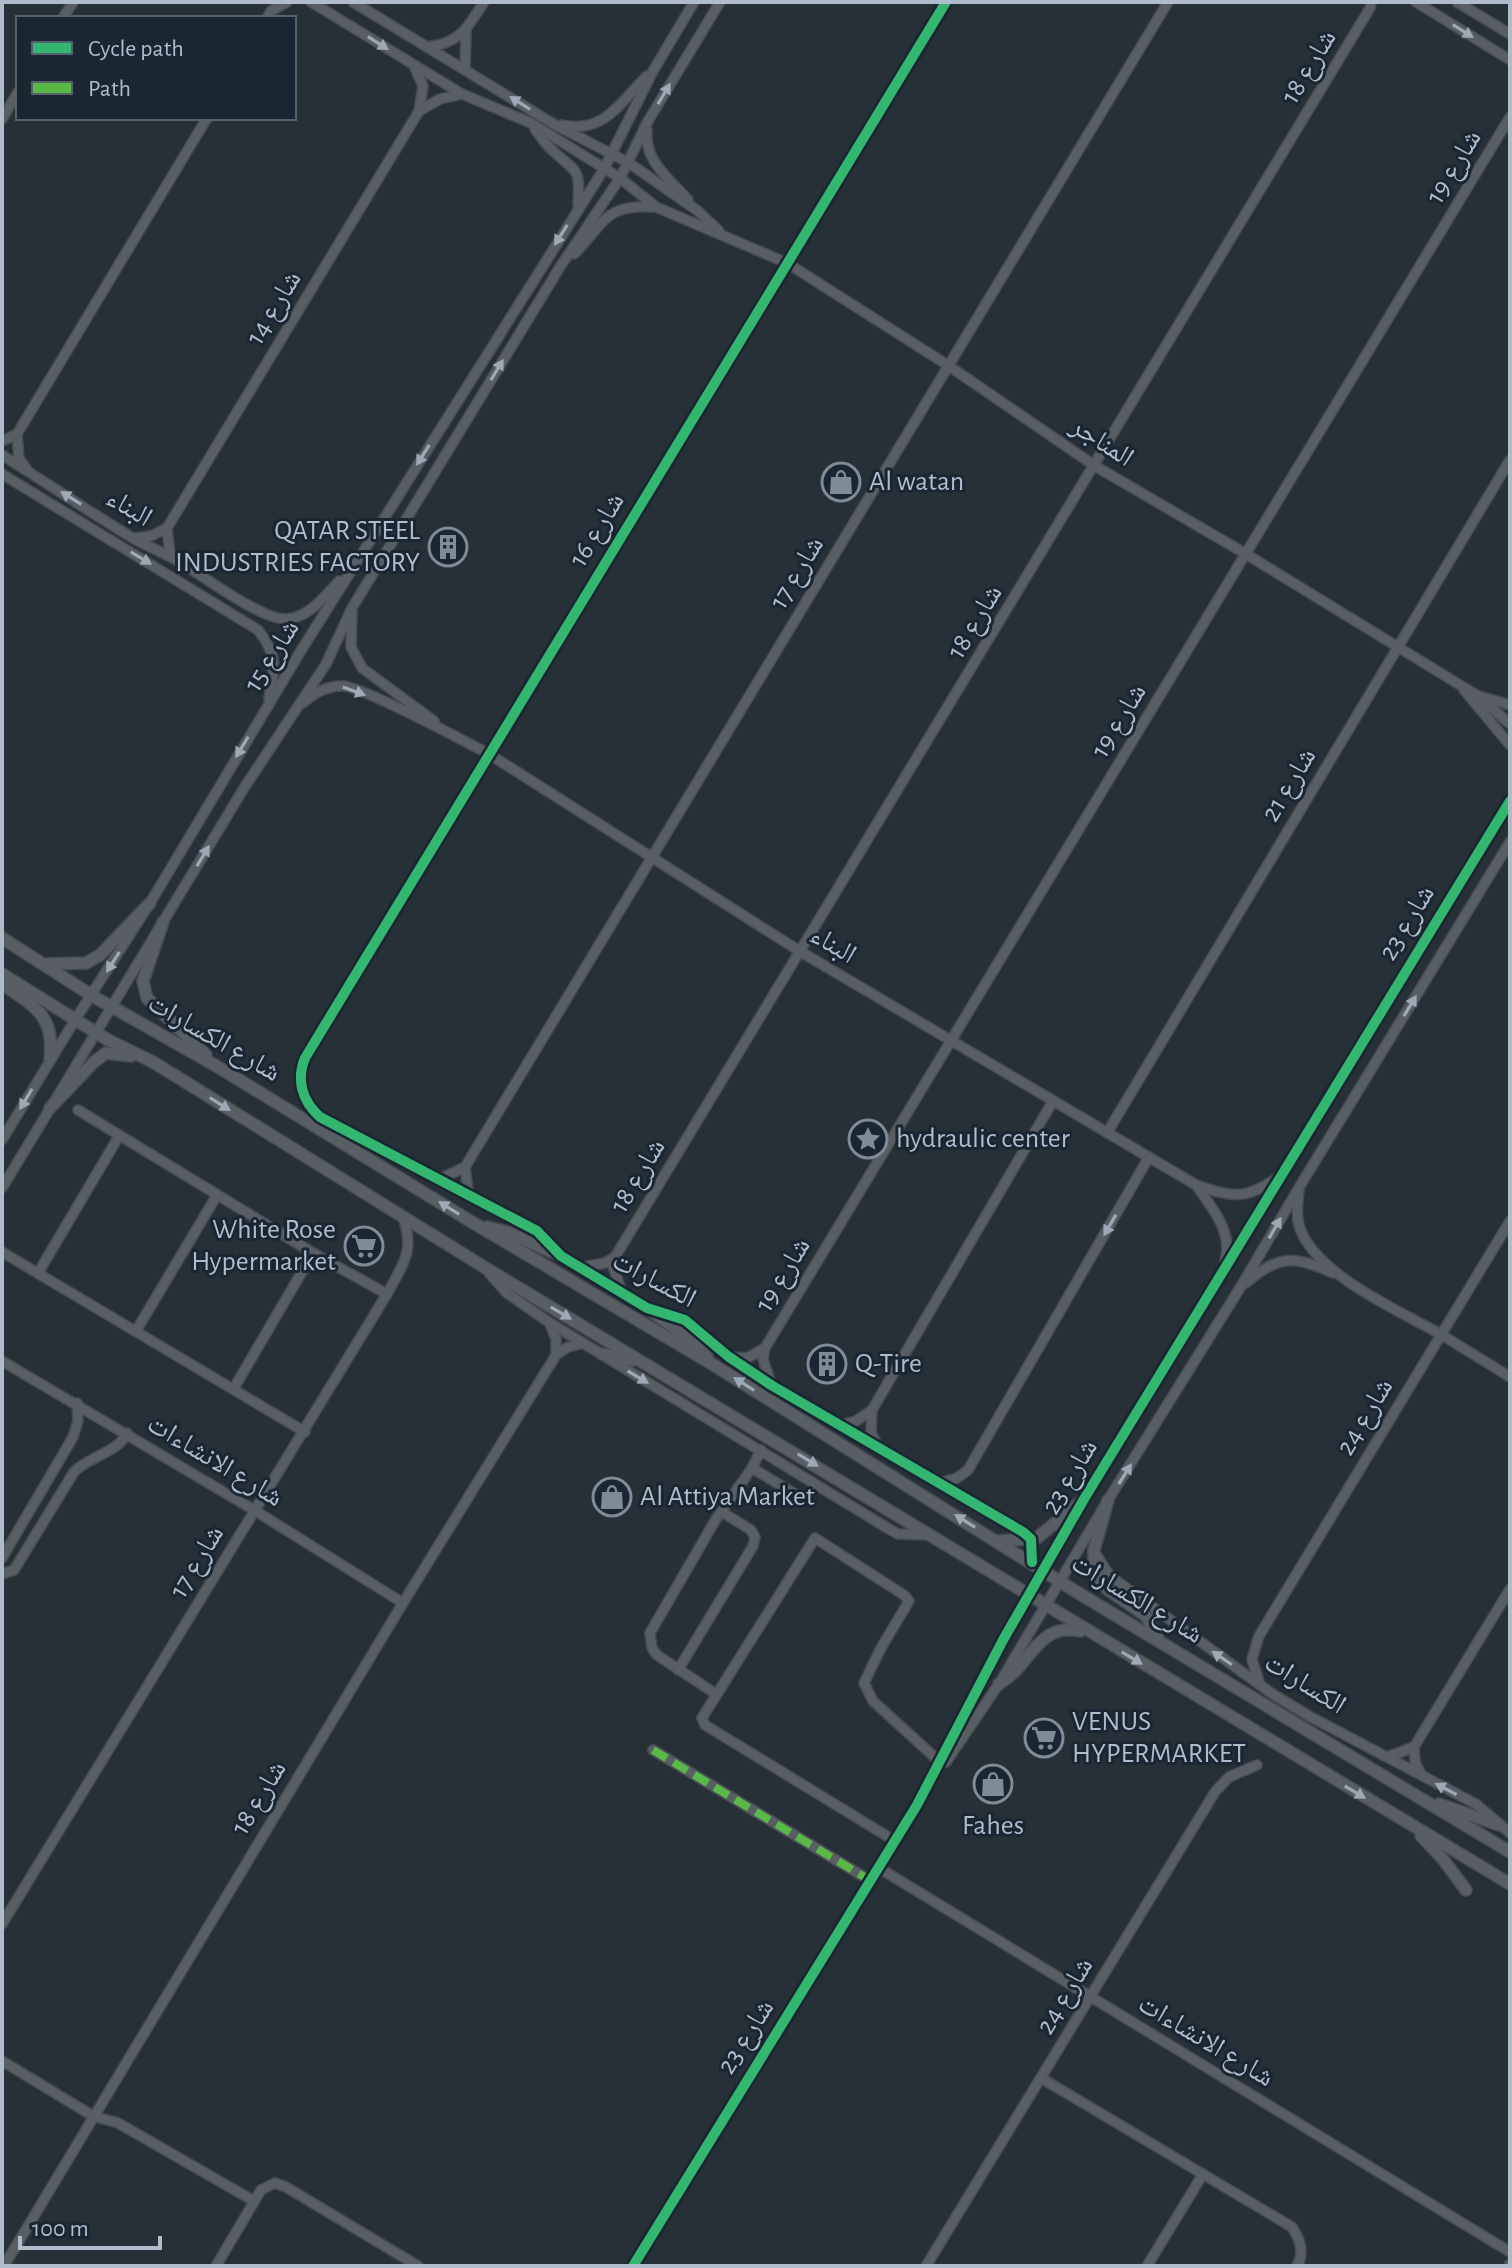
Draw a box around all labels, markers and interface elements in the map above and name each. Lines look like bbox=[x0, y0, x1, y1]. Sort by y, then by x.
legend bbox=[16, 16, 296, 120]
one-way arrow bbox=[1452, 24, 1474, 38]
street label: شارع 18 bbox=[1276, 25, 1344, 110]
one-way arrow bbox=[367, 35, 389, 49]
text: Cycle path bbox=[88, 37, 184, 61]
text: Path bbox=[88, 77, 131, 101]
one-way arrow bbox=[657, 83, 671, 105]
one-way arrow bbox=[509, 96, 531, 110]
street label: شارع 19 bbox=[1421, 125, 1488, 210]
one-way arrow bbox=[554, 224, 569, 245]
street label: شارع 14 bbox=[241, 266, 309, 351]
one-way arrow bbox=[490, 359, 504, 381]
street label: المناجر bbox=[1065, 411, 1138, 472]
one-way arrow bbox=[417, 444, 431, 466]
shop icon: Al watan bbox=[820, 461, 862, 503]
place label: Al watan bbox=[869, 468, 964, 496]
street label: البناء bbox=[101, 484, 157, 532]
street label: شارع 16 bbox=[564, 488, 631, 573]
one-way arrow bbox=[60, 492, 82, 506]
place label: QATAR STEEL INDUSTRIES FACTORY bbox=[175, 517, 420, 577]
building icon: QATAR STEEL INDUSTRIES FACTORY bbox=[427, 526, 469, 568]
street label: شارع 17 bbox=[765, 532, 831, 615]
one-way arrow bbox=[130, 551, 152, 565]
street label: شارع 18 bbox=[942, 580, 1010, 665]
street label: شارع 15 bbox=[239, 615, 307, 698]
street label: شارع 19 bbox=[1086, 679, 1153, 764]
one-way arrow bbox=[343, 685, 367, 697]
one-way arrow bbox=[235, 736, 249, 758]
street label: شارع 21 bbox=[1256, 743, 1323, 828]
one-way arrow bbox=[196, 845, 210, 867]
street label: شارع 23 bbox=[1374, 881, 1442, 966]
street label: البناء bbox=[805, 921, 861, 969]
one-way arrow bbox=[105, 951, 120, 972]
street label: شارع الكسارات bbox=[142, 989, 285, 1089]
one-way arrow bbox=[1402, 995, 1416, 1017]
one-way arrow bbox=[19, 1088, 33, 1110]
one-way arrow bbox=[209, 1096, 231, 1110]
place icon: hydraulic center bbox=[847, 1118, 889, 1160]
place label: hydraulic center bbox=[896, 1125, 1070, 1153]
street label: شارع 18 bbox=[605, 1134, 673, 1219]
one-way arrow bbox=[438, 1201, 460, 1215]
one-way arrow bbox=[1103, 1214, 1117, 1236]
place label: White Rose Hypermarket bbox=[191, 1216, 336, 1276]
one-way arrow bbox=[1268, 1217, 1282, 1239]
supermarket icon: White Rose Hypermarket bbox=[343, 1225, 385, 1267]
street label: شارع 19 bbox=[750, 1233, 817, 1318]
street label: الكسارات bbox=[608, 1246, 700, 1314]
one-way arrow bbox=[549, 1305, 572, 1320]
building icon: Q-Tire bbox=[806, 1343, 848, 1385]
place label: Q-Tire bbox=[855, 1350, 922, 1378]
one-way arrow bbox=[627, 1370, 649, 1384]
street label: شارع 24 bbox=[1331, 1374, 1400, 1461]
one-way arrow bbox=[733, 1377, 755, 1391]
street label: شارع الانشاءات bbox=[141, 1410, 288, 1514]
street label: شارع 23 bbox=[1037, 1435, 1105, 1520]
one-way arrow bbox=[797, 1453, 819, 1467]
one-way arrow bbox=[1117, 1463, 1132, 1484]
shop icon: Al Attiya Market bbox=[591, 1476, 633, 1518]
place label: Al Attiya Market bbox=[640, 1483, 815, 1511]
one-way arrow bbox=[954, 1514, 976, 1528]
street label: شارع 17 bbox=[165, 1521, 231, 1604]
street label: شارع الكسارات bbox=[1065, 1549, 1208, 1651]
street label: الكسارات bbox=[1259, 1648, 1351, 1720]
one-way arrow bbox=[1121, 1651, 1143, 1665]
one-way arrow bbox=[1212, 1651, 1233, 1666]
place label: VENUS HYPERMARKET bbox=[1072, 1708, 1246, 1768]
supermarket icon: VENUS HYPERMARKET bbox=[1023, 1717, 1065, 1759]
street label: شارع 18 bbox=[226, 1756, 294, 1841]
shop icon: Fahes bbox=[972, 1763, 1014, 1805]
one-way arrow bbox=[1435, 1782, 1458, 1795]
one-way arrow bbox=[1344, 1784, 1366, 1798]
place label: Fahes bbox=[962, 1812, 1024, 1840]
street label: شارع 24 bbox=[1031, 1953, 1100, 2040]
street label: شارع الانشاءات bbox=[1132, 1990, 1279, 2094]
street label: شارع 23 bbox=[712, 1995, 781, 2080]
scale bar bbox=[20, 2200, 160, 2250]
text: 100 m bbox=[32, 2217, 89, 2241]

